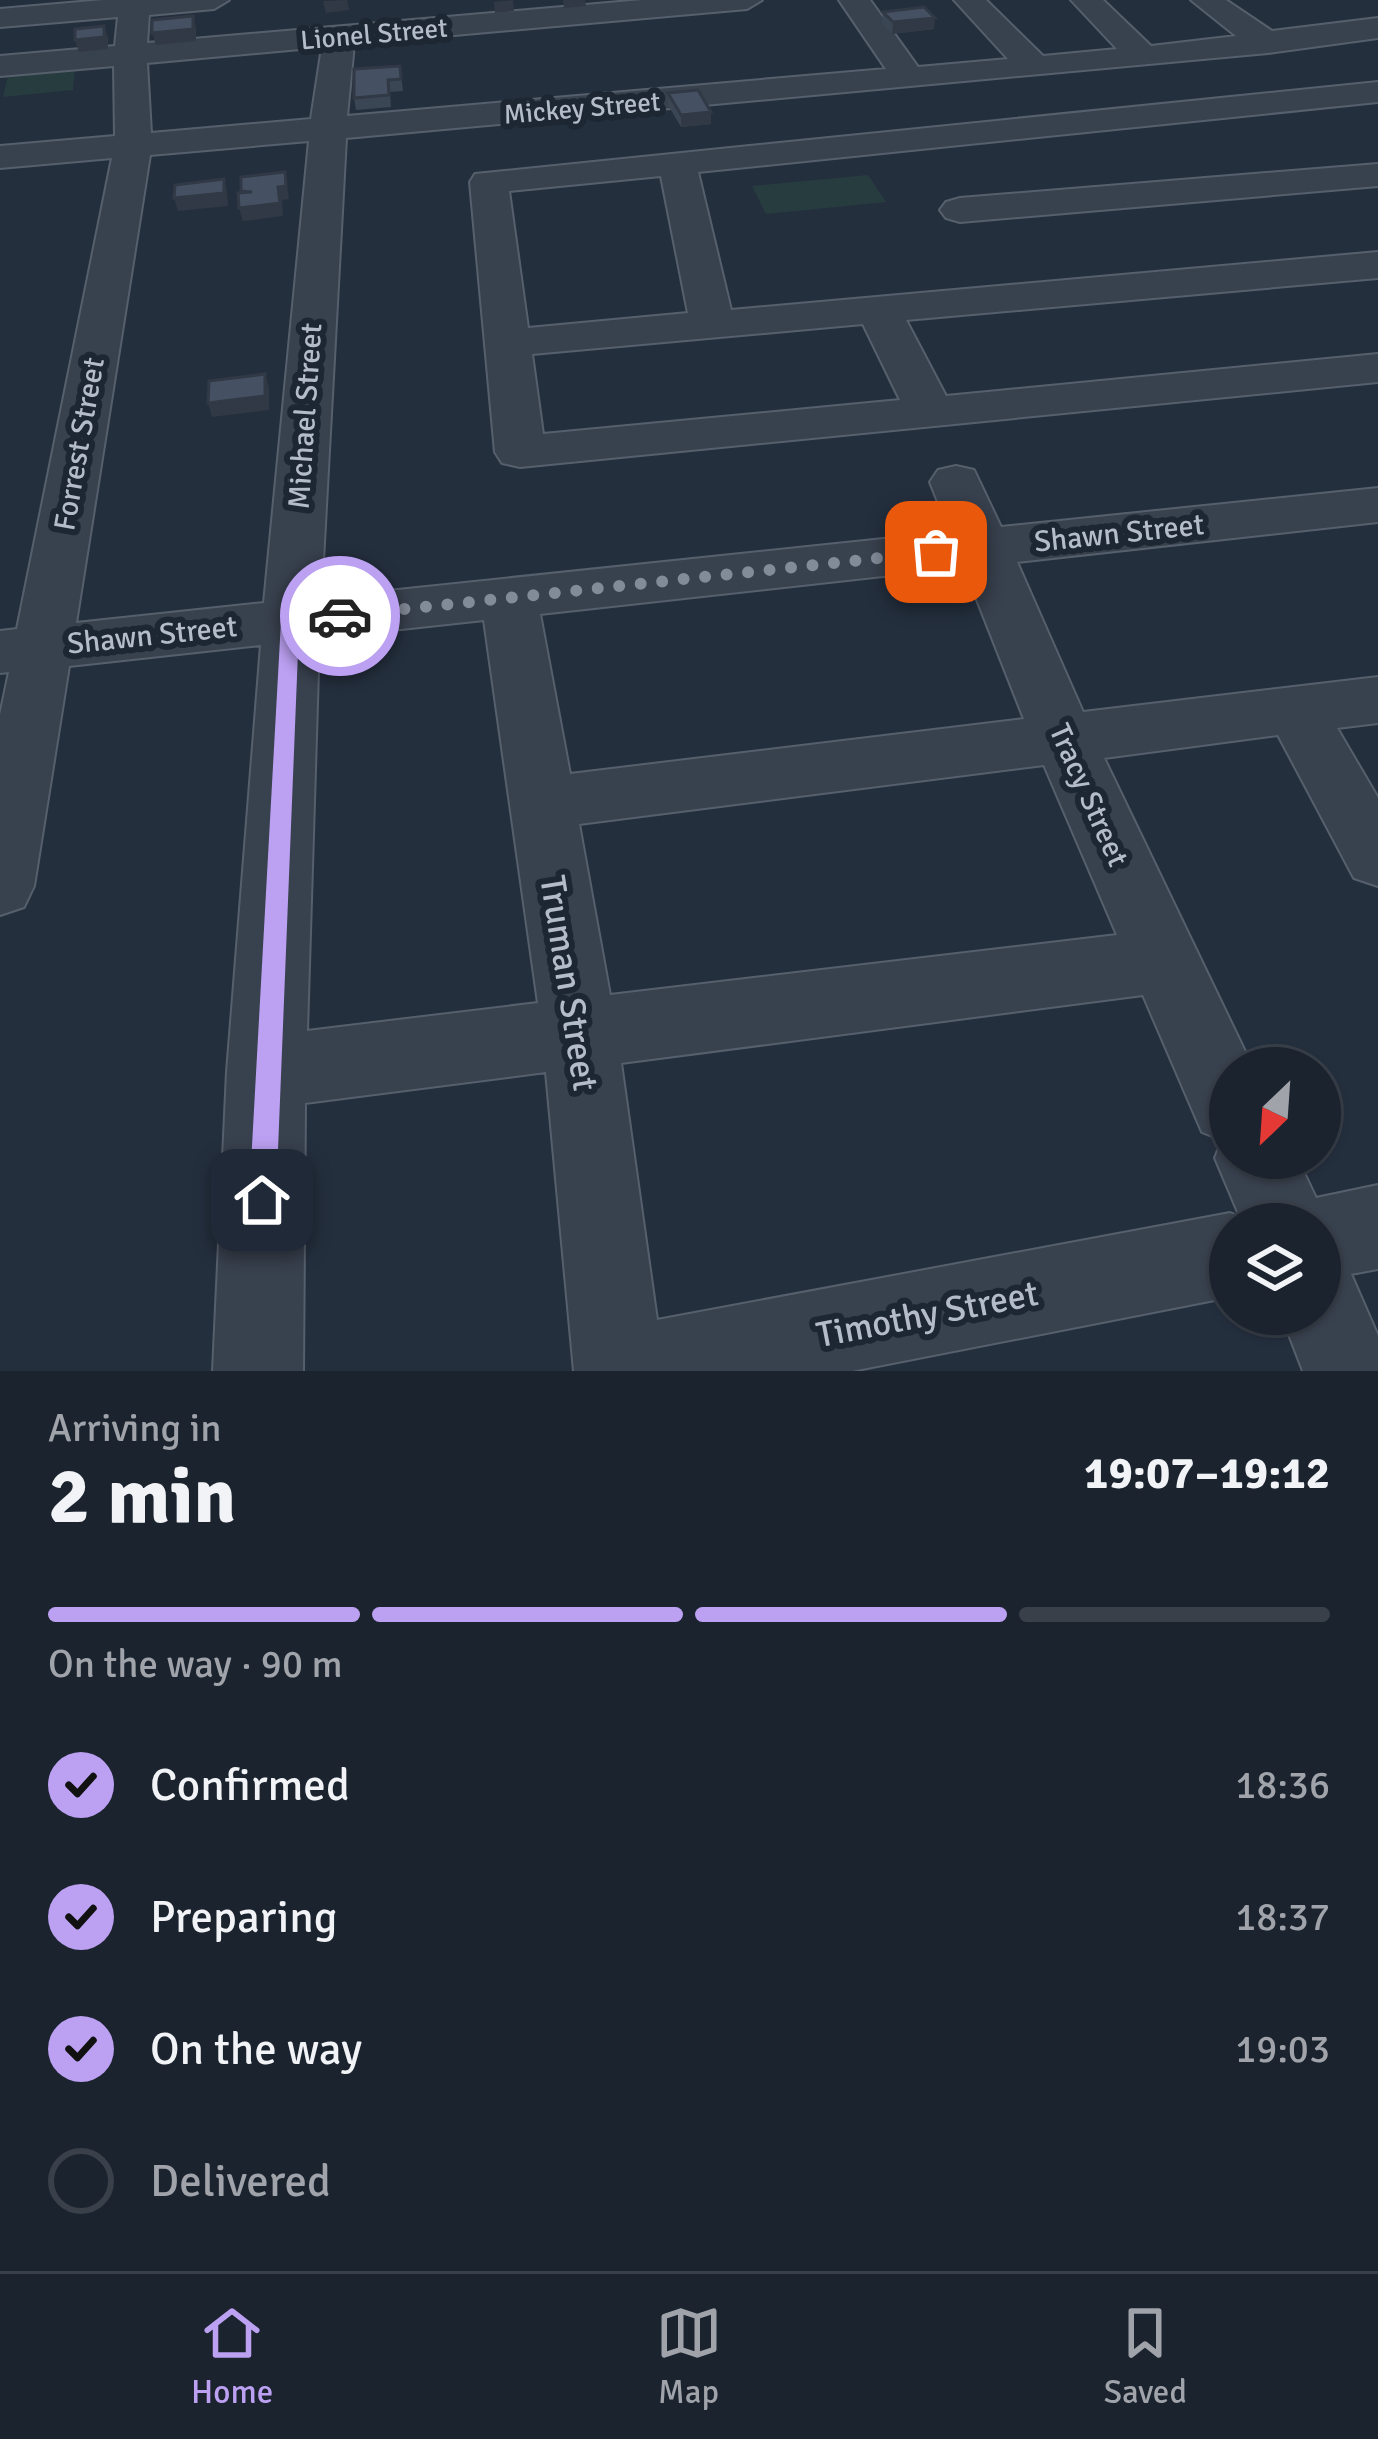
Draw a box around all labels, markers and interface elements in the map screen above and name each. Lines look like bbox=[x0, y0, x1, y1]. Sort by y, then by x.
street label: Lionel Street bbox=[299, 12, 449, 57]
street label: Mickey Street bbox=[502, 85, 662, 132]
street label: Michael Street bbox=[281, 322, 330, 510]
street label: Forrest Street bbox=[46, 355, 113, 534]
pin bbox=[885, 501, 987, 603]
street label: Shawn Street bbox=[1032, 506, 1206, 561]
icon: bag bbox=[903, 519, 969, 585]
courier bbox=[280, 556, 400, 676]
icon: car bbox=[307, 583, 373, 649]
street label: Shawn Street bbox=[65, 608, 239, 663]
street label: Tracy Street bbox=[1041, 718, 1136, 872]
street label: Truman Street bbox=[529, 872, 608, 1094]
north arrow bbox=[1209, 1047, 1341, 1179]
map controls bbox=[1209, 1047, 1341, 1335]
pin bbox=[211, 1149, 313, 1251]
icon: home bbox=[229, 1167, 295, 1233]
button: layers bbox=[1209, 1203, 1341, 1335]
street label: Timothy Street bbox=[813, 1271, 1042, 1358]
text: Arriving in bbox=[48, 1404, 222, 1452]
text: 19:07–19:12 bbox=[1084, 1446, 1330, 1501]
text: 2 min bbox=[48, 1449, 236, 1545]
text: On the way · 90 m bbox=[48, 1640, 343, 1688]
icon: check bbox=[48, 1752, 114, 1818]
text: Confirmed bbox=[150, 1758, 350, 1813]
text: 18:36 bbox=[1235, 1761, 1330, 1809]
icon: check bbox=[48, 1884, 114, 1950]
text: Preparing bbox=[150, 1890, 338, 1945]
text: 18:37 bbox=[1235, 1893, 1330, 1941]
icon: check bbox=[48, 2016, 114, 2082]
text: On the way bbox=[150, 2022, 362, 2077]
text: 19:03 bbox=[1235, 2025, 1330, 2073]
text: Delivered bbox=[150, 2154, 331, 2209]
tab: Home bbox=[191, 2300, 273, 2413]
tab: Map bbox=[656, 2300, 722, 2413]
tab: Saved bbox=[1104, 2300, 1187, 2413]

